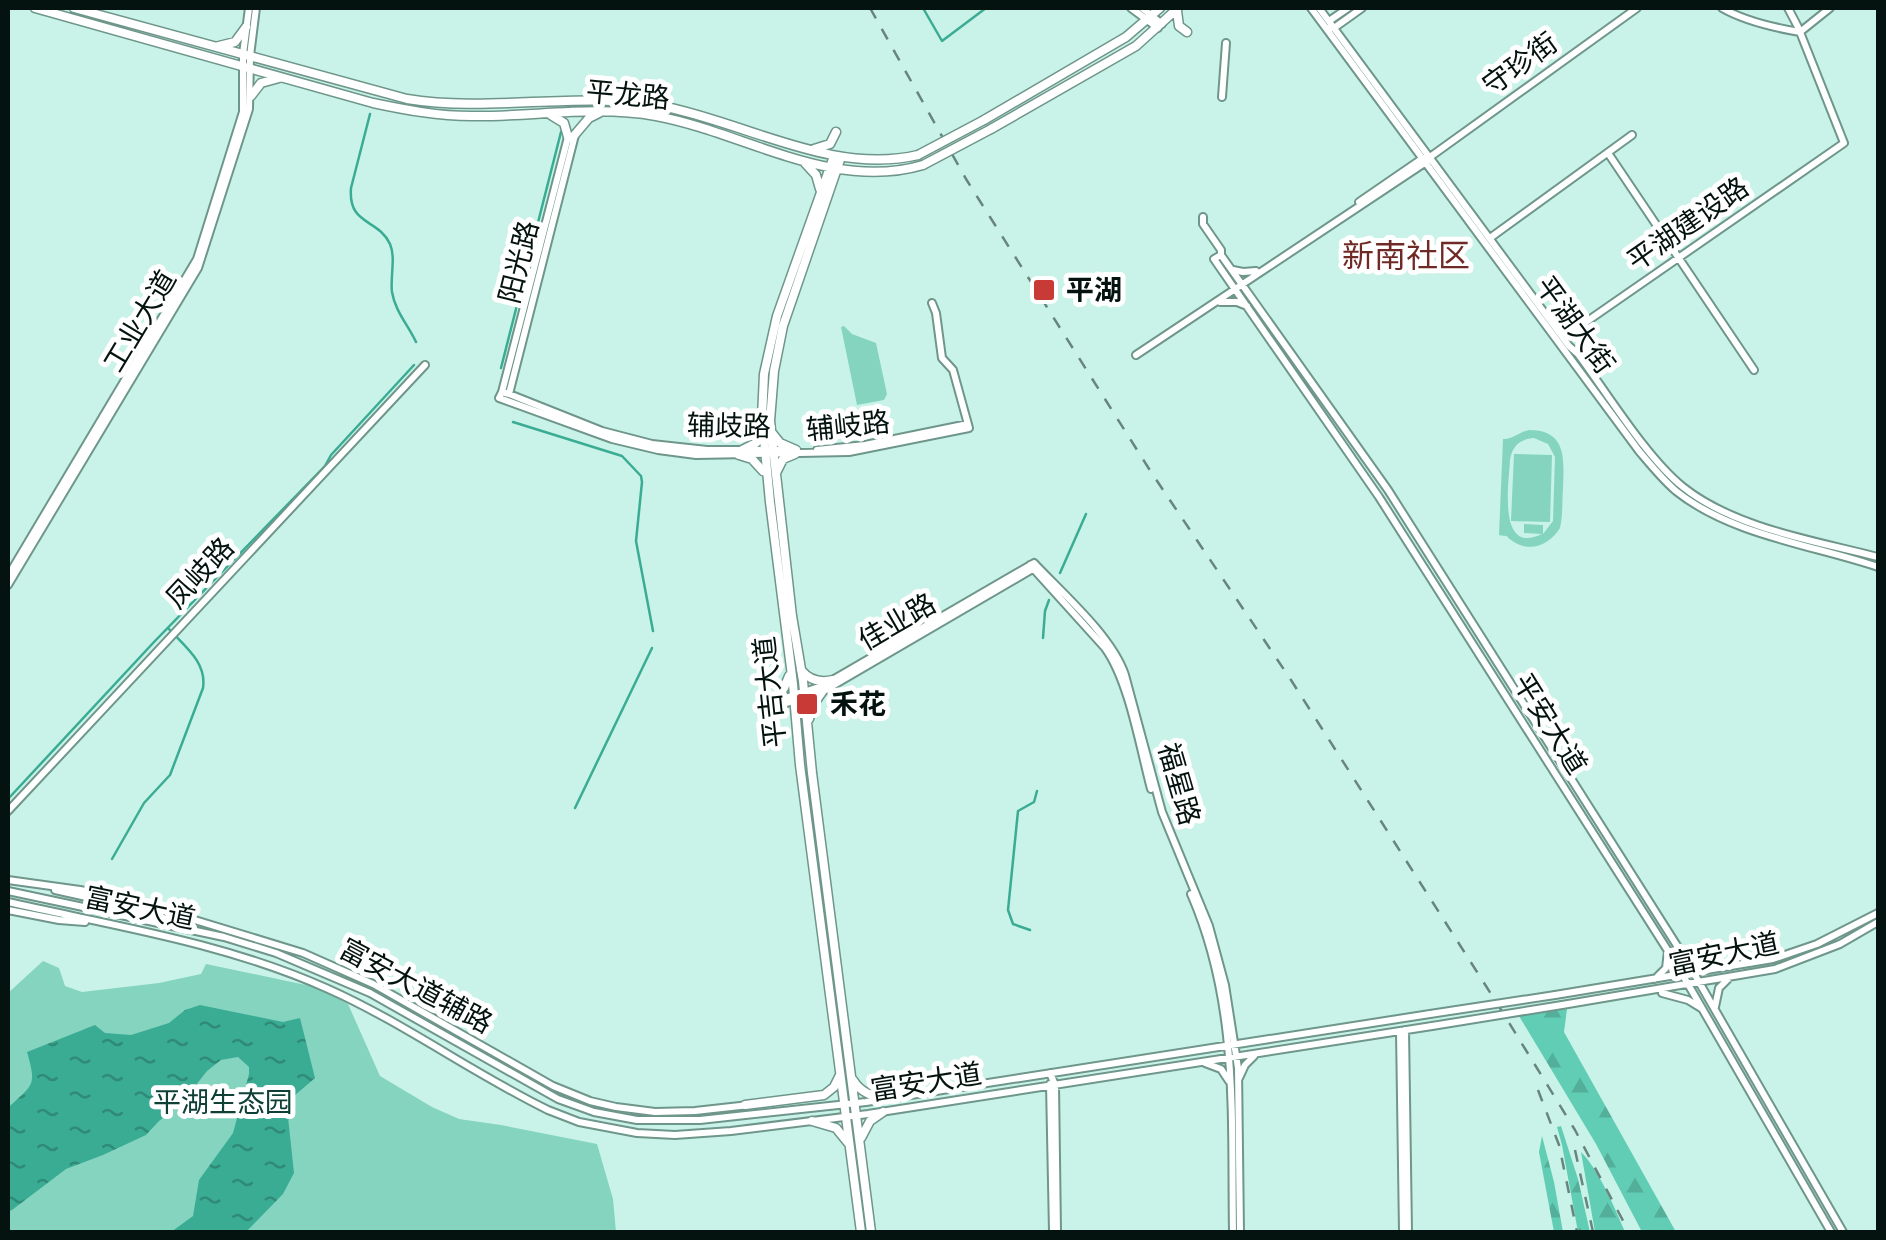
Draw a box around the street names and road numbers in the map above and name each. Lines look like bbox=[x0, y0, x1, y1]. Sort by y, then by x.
street label: 守珍街 bbox=[1476, 26, 1564, 102]
street label: 平龙路 bbox=[585, 75, 671, 115]
street label: 平湖建设路 bbox=[1621, 170, 1755, 278]
street label: 阳光路 bbox=[493, 217, 545, 307]
street label: 工业大道 bbox=[97, 264, 183, 378]
street label: 平湖大街 bbox=[1529, 270, 1621, 380]
street label: 辅岐路 bbox=[804, 405, 892, 447]
street label: 辅歧路 bbox=[687, 409, 771, 443]
street label: 凤岐路 bbox=[159, 531, 241, 615]
street label: 佳业路 bbox=[852, 587, 942, 657]
street label: 平吉大道 bbox=[748, 635, 792, 749]
street label: 平安大道 bbox=[1506, 668, 1594, 780]
street label: 福星路 bbox=[1152, 739, 1206, 829]
street label: 富安大道 bbox=[82, 880, 198, 936]
street label: 富安大道 bbox=[1666, 926, 1782, 982]
street label: 富安大道辅路 bbox=[334, 932, 498, 1040]
street label: 富安大道 bbox=[868, 1057, 984, 1107]

